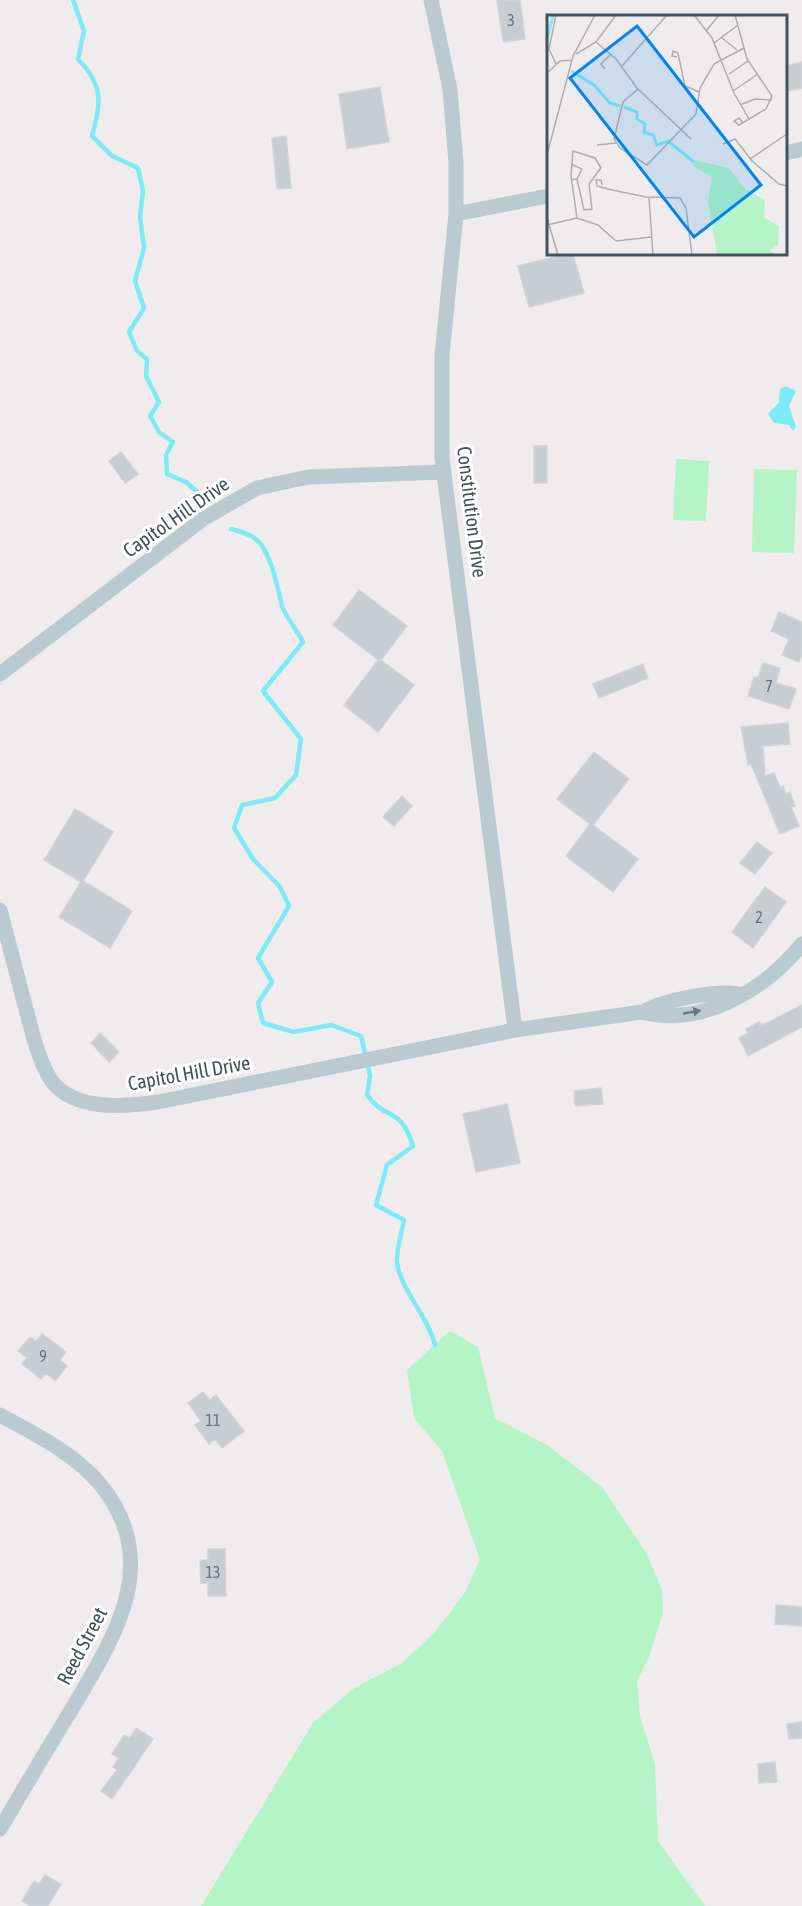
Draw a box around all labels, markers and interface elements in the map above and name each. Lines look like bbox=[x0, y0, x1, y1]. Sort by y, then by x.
house number: 3 bbox=[507, 11, 515, 29]
inset map bbox=[547, 15, 787, 255]
street label: Constitution Drive bbox=[453, 445, 492, 579]
street label: Capitol Hill Drive bbox=[118, 472, 233, 562]
house number: 7 bbox=[765, 677, 773, 695]
house number: 2 bbox=[755, 908, 763, 926]
one-way arrow bbox=[683, 1007, 702, 1016]
street label: Capitol Hill Drive bbox=[126, 1050, 252, 1095]
house number: 9 bbox=[39, 1347, 47, 1365]
house number: 11 bbox=[205, 1411, 221, 1429]
house number: 13 bbox=[205, 1563, 221, 1581]
street label: Reed Street bbox=[52, 1603, 112, 1688]

